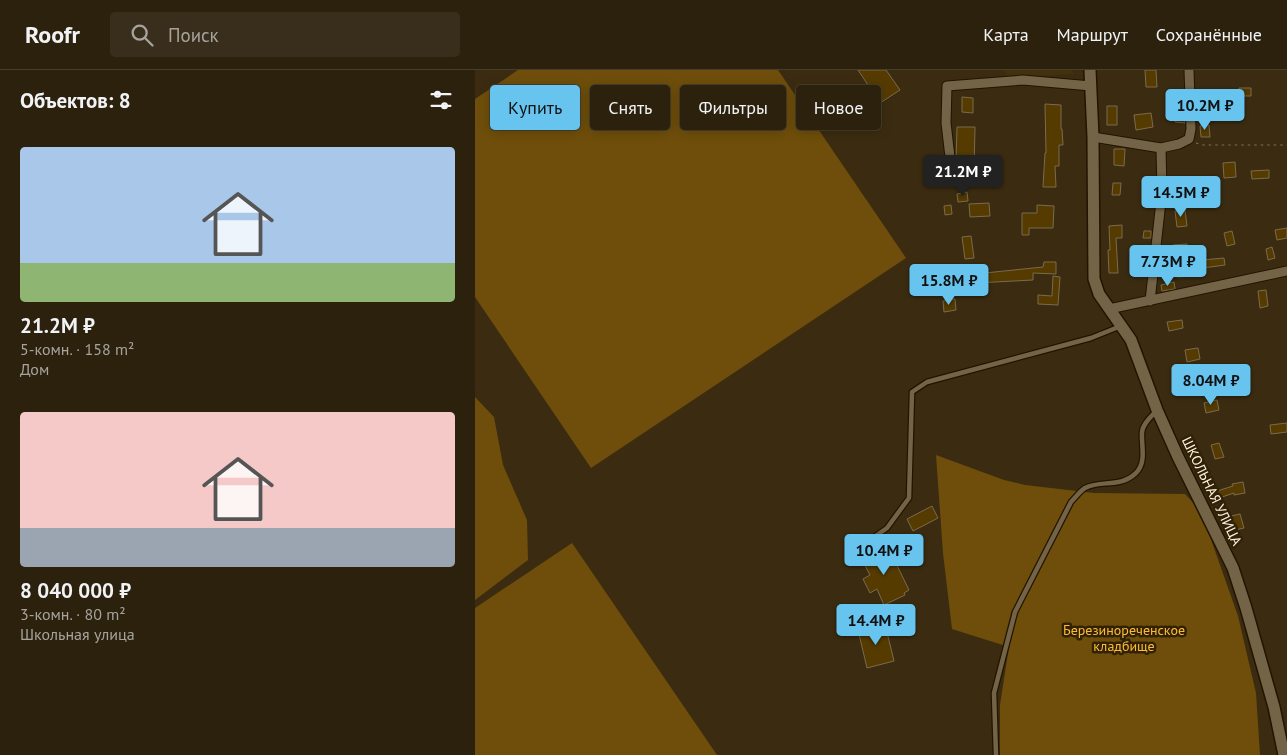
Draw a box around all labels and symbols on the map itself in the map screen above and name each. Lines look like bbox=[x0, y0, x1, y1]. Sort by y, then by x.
pin: 10.2M ₽ bbox=[1159, 88, 1251, 131]
pin: 21.2M ₽ bbox=[917, 154, 1009, 197]
pin: 14.5M ₽ bbox=[1135, 176, 1227, 218]
pin: 7.73M ₽ bbox=[1122, 244, 1214, 287]
pin: 15.8M ₽ bbox=[903, 264, 995, 306]
pin: 8.04M ₽ bbox=[1165, 364, 1257, 406]
street label: ШКОЛЬНАЯ УЛИЦА bbox=[1178, 434, 1246, 549]
pin: 10.4M ₽ bbox=[838, 534, 930, 576]
pin: 14.4M ₽ bbox=[830, 604, 922, 646]
park label: Березинореченское кладбище bbox=[1063, 621, 1185, 655]

